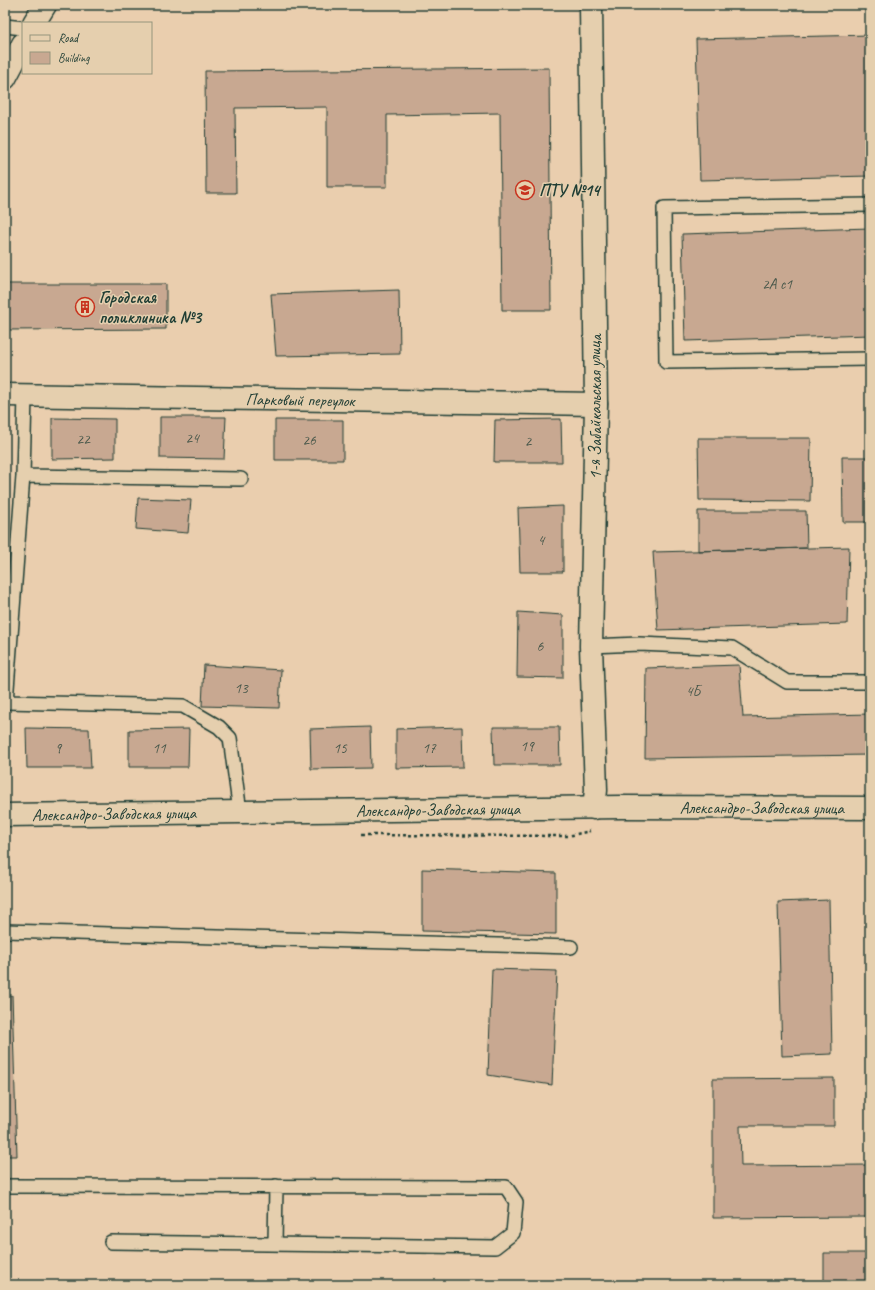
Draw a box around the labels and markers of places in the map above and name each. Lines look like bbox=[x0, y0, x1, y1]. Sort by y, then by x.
school or university icon: ПТУ №14 bbox=[514, 179, 536, 201]
place label: ПТУ №14 bbox=[539, 180, 602, 201]
place label: Городская поликлиника №3 bbox=[99, 287, 203, 328]
building icon: Городская поликлиника №3 bbox=[74, 296, 96, 318]

